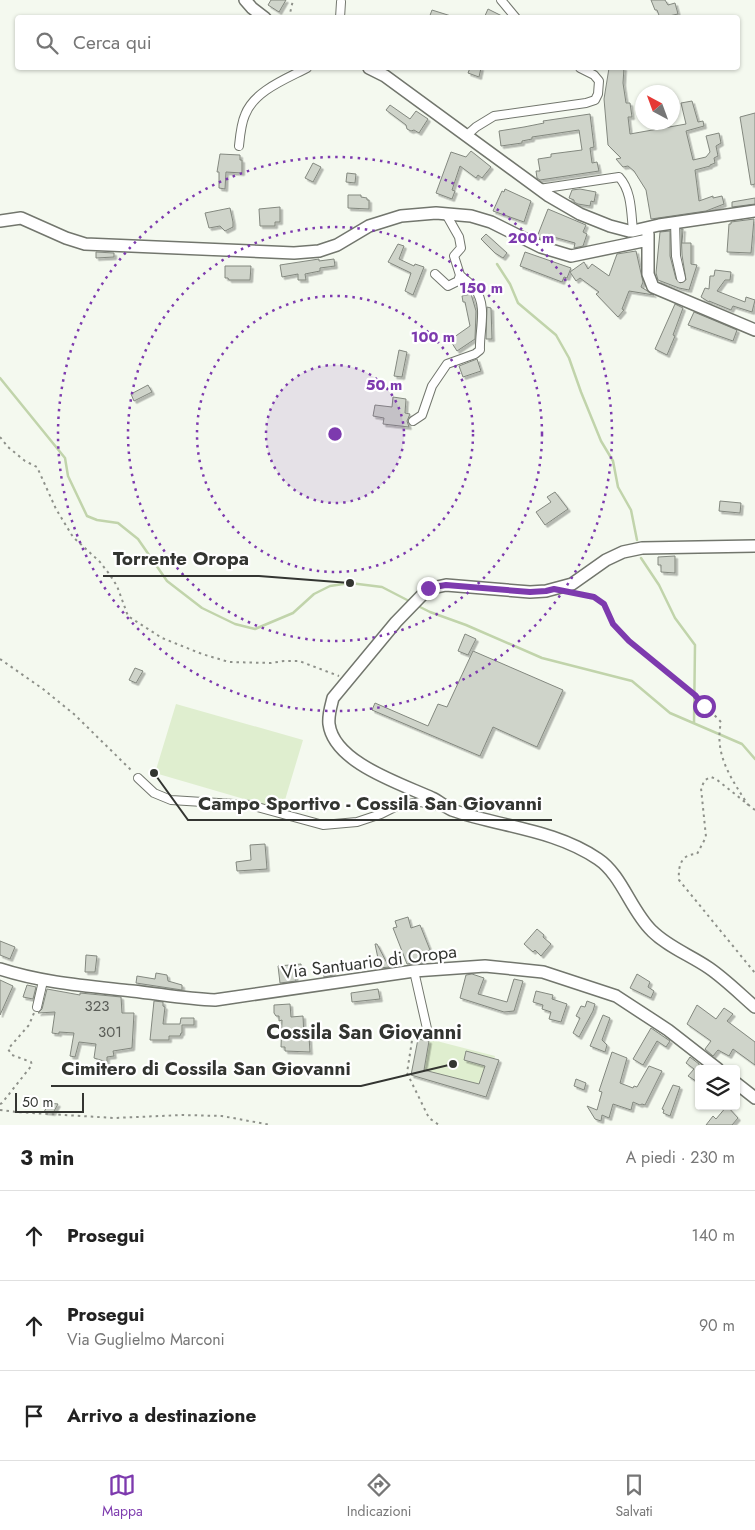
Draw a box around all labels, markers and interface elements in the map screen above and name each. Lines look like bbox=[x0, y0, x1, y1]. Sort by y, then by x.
search box bbox=[15, 15, 740, 70]
icon: search bbox=[33, 29, 61, 57]
text: Cerca qui bbox=[73, 29, 152, 56]
north arrow bbox=[635, 85, 680, 130]
text: 200 m bbox=[508, 227, 554, 249]
text: 150 m bbox=[459, 277, 503, 299]
text: 100 m bbox=[411, 326, 455, 348]
text: 50 m bbox=[366, 374, 402, 396]
centre of rings bbox=[326, 425, 344, 443]
callout: Torrente Oropa bbox=[103, 542, 259, 576]
text: Torrente Oropa bbox=[113, 545, 249, 572]
route end bbox=[417, 577, 440, 600]
route start bbox=[693, 695, 716, 718]
callout: Campo Sportivo - Cossila San Giovanni bbox=[188, 786, 552, 820]
text: Campo Sportivo - Cossila San Giovanni bbox=[198, 790, 542, 817]
street label: Via Santuario di Oropa bbox=[280, 938, 458, 986]
house number: 323 bbox=[85, 995, 109, 1017]
district label: Cossila San Giovanni bbox=[266, 1018, 462, 1047]
house number: 301 bbox=[98, 1021, 122, 1043]
callout: Cimitero di Cossila San Giovanni bbox=[51, 1052, 361, 1086]
text: Cimitero di Cossila San Giovanni bbox=[61, 1055, 351, 1082]
map controls bbox=[695, 1065, 740, 1110]
button: layers bbox=[695, 1065, 740, 1110]
scale bar bbox=[15, 1090, 84, 1113]
text: 50 m bbox=[22, 1092, 53, 1112]
text: 3 min bbox=[20, 1143, 74, 1173]
text: A piedi · 230 m bbox=[626, 1146, 735, 1169]
icon: ahead bbox=[20, 1222, 48, 1250]
text: Prosegui bbox=[67, 1222, 145, 1249]
text: 140 m bbox=[692, 1224, 735, 1247]
text: Prosegui bbox=[67, 1301, 145, 1328]
icon: ahead bbox=[20, 1312, 48, 1340]
text: 90 m bbox=[699, 1314, 735, 1337]
text: Via Guglielmo Marconi bbox=[67, 1328, 225, 1351]
icon: arrive bbox=[20, 1402, 48, 1430]
text: Arrivo a destinazione bbox=[67, 1402, 256, 1429]
tab: Mappa bbox=[102, 1471, 143, 1521]
tab: Indicazioni bbox=[347, 1471, 411, 1521]
tab: Salvati bbox=[615, 1471, 653, 1521]

